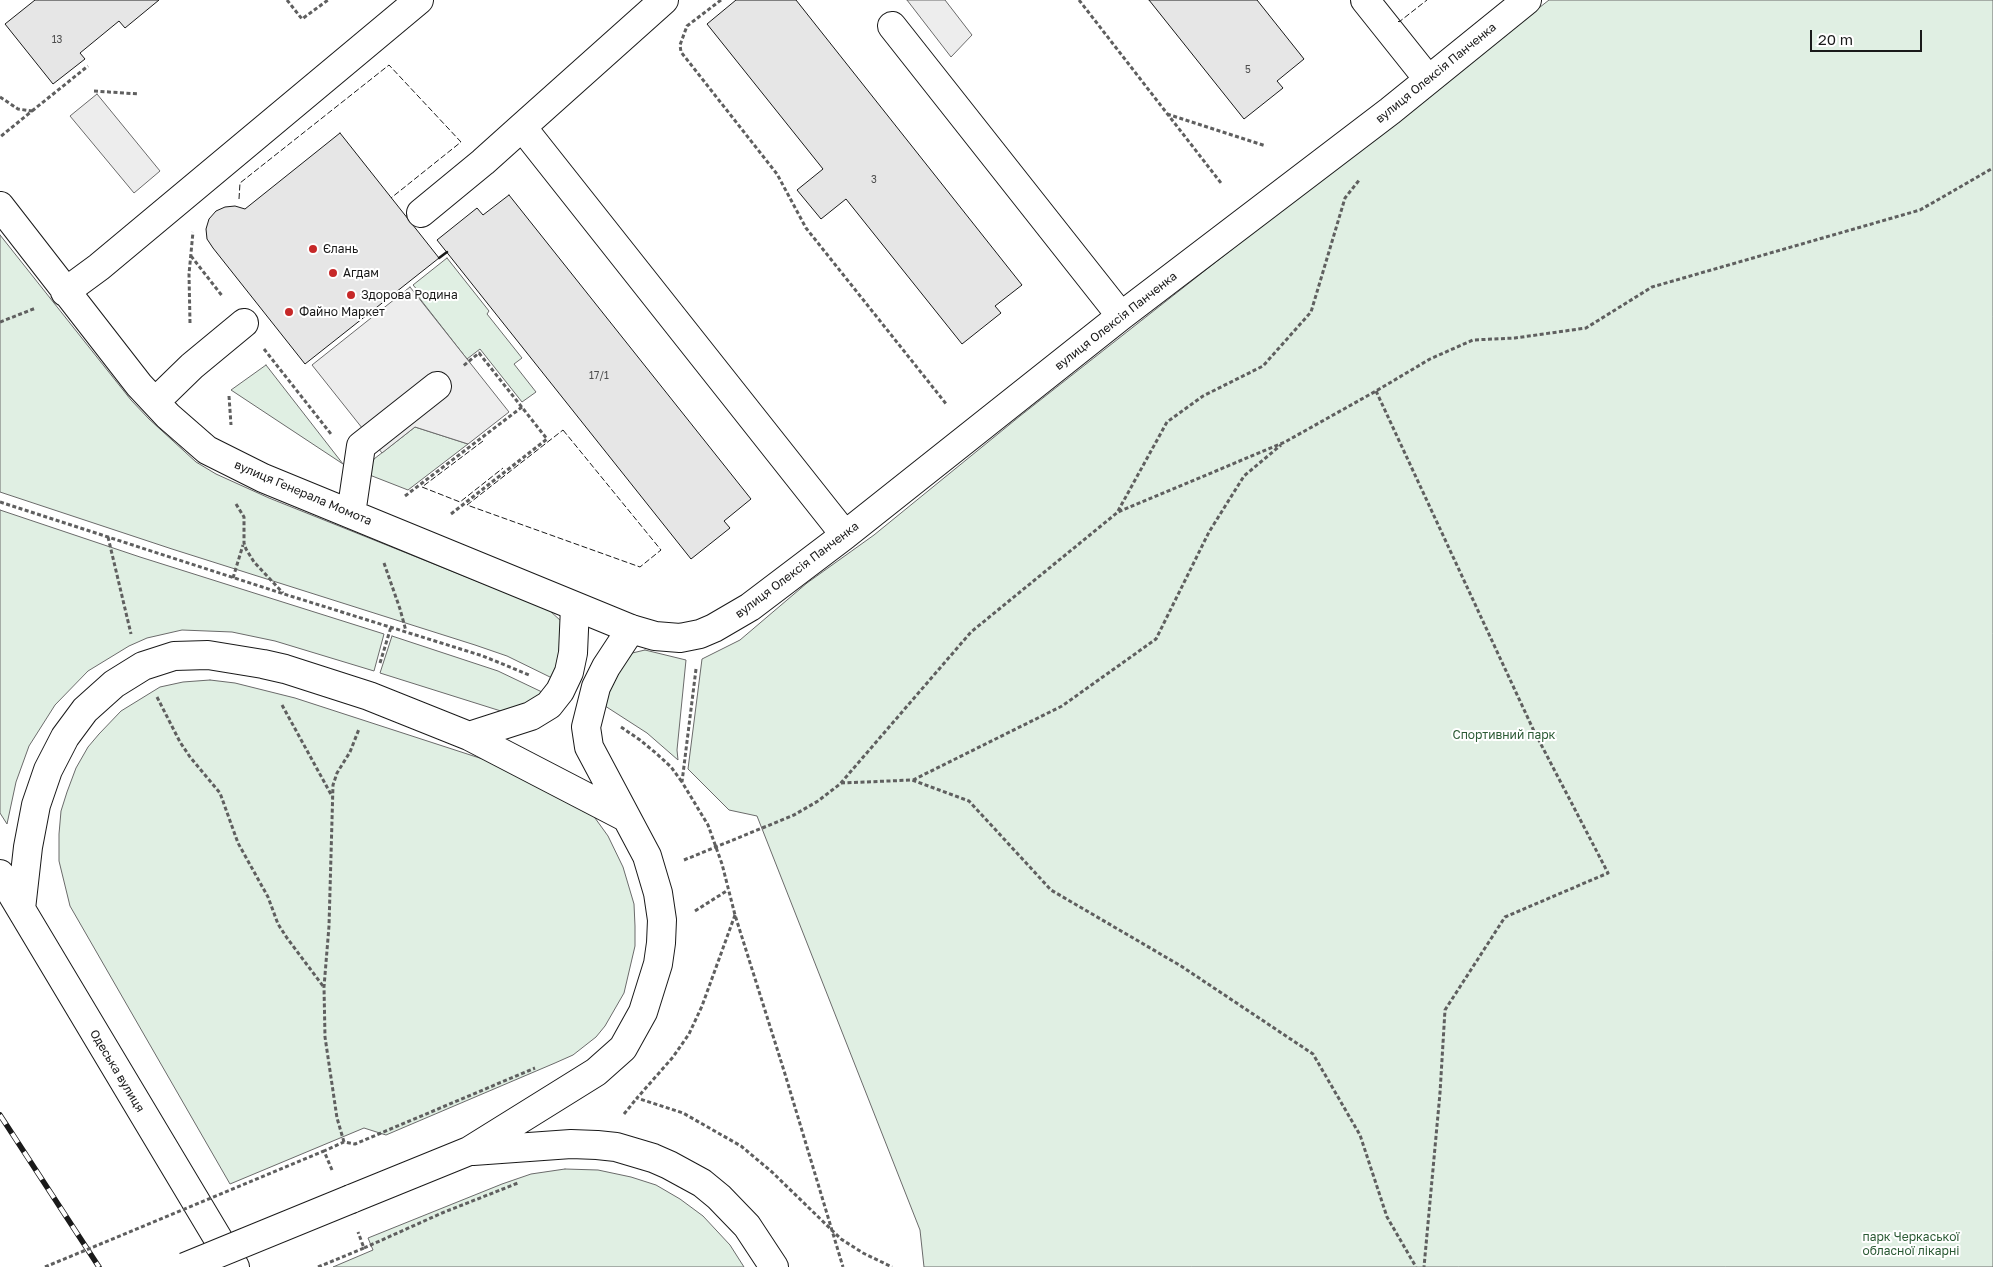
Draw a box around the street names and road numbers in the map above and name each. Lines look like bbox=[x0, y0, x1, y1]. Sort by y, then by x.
street label: вулиця Олексія Панченка bbox=[1373, 20, 1499, 126]
street label: вулиця Олексія Панченка bbox=[1052, 269, 1180, 373]
street label: вулиця Генерала Момота bbox=[232, 457, 374, 529]
street label: вулиця Олексія Панченка bbox=[732, 519, 862, 621]
street label: Одеська вулиця bbox=[87, 1027, 147, 1115]

